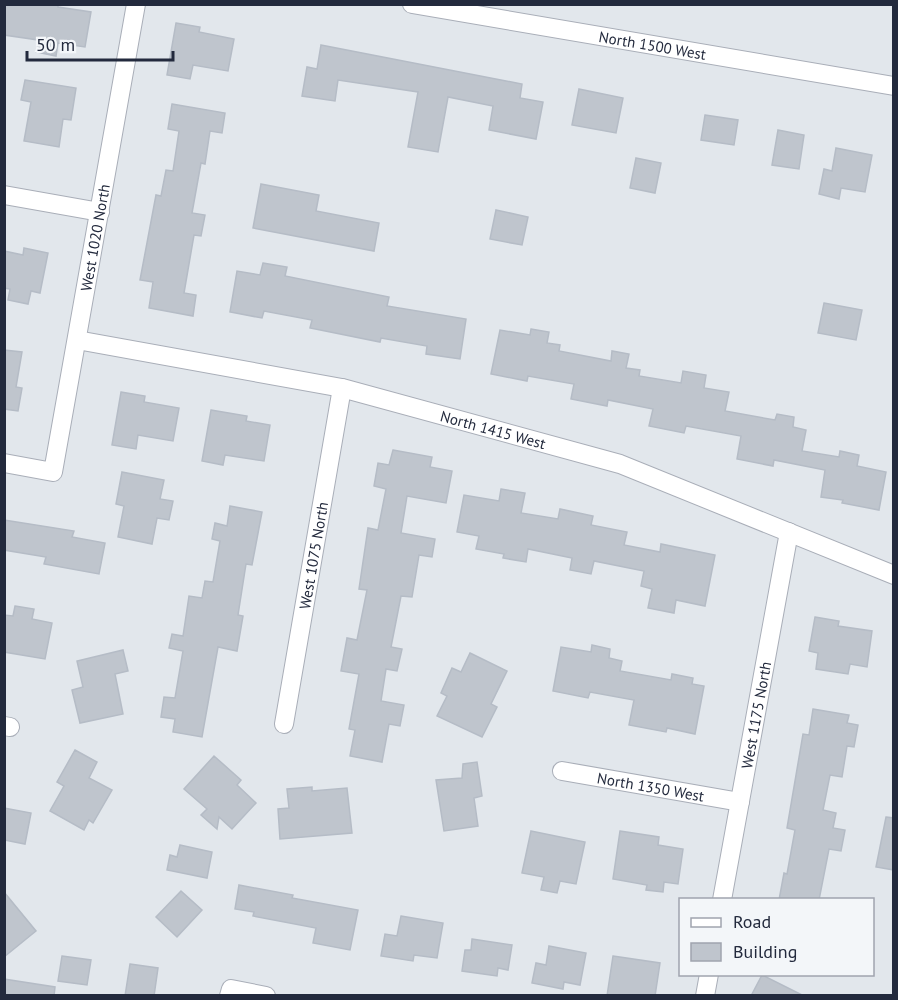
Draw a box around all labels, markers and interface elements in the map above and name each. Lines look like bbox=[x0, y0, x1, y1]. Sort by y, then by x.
scale bar bbox=[27, 24, 172, 62]
street label: North 1500 West bbox=[598, 26, 708, 63]
text: 50 m bbox=[36, 33, 75, 56]
street label: West 1020 North bbox=[76, 182, 113, 293]
street label: North 1415 West bbox=[438, 406, 548, 453]
street label: West 1075 North bbox=[294, 500, 332, 611]
street label: West 1175 North bbox=[737, 660, 775, 770]
street label: North 1350 West bbox=[596, 768, 706, 805]
legend bbox=[679, 898, 874, 976]
text: Road bbox=[733, 910, 771, 933]
text: Building bbox=[733, 940, 797, 963]

